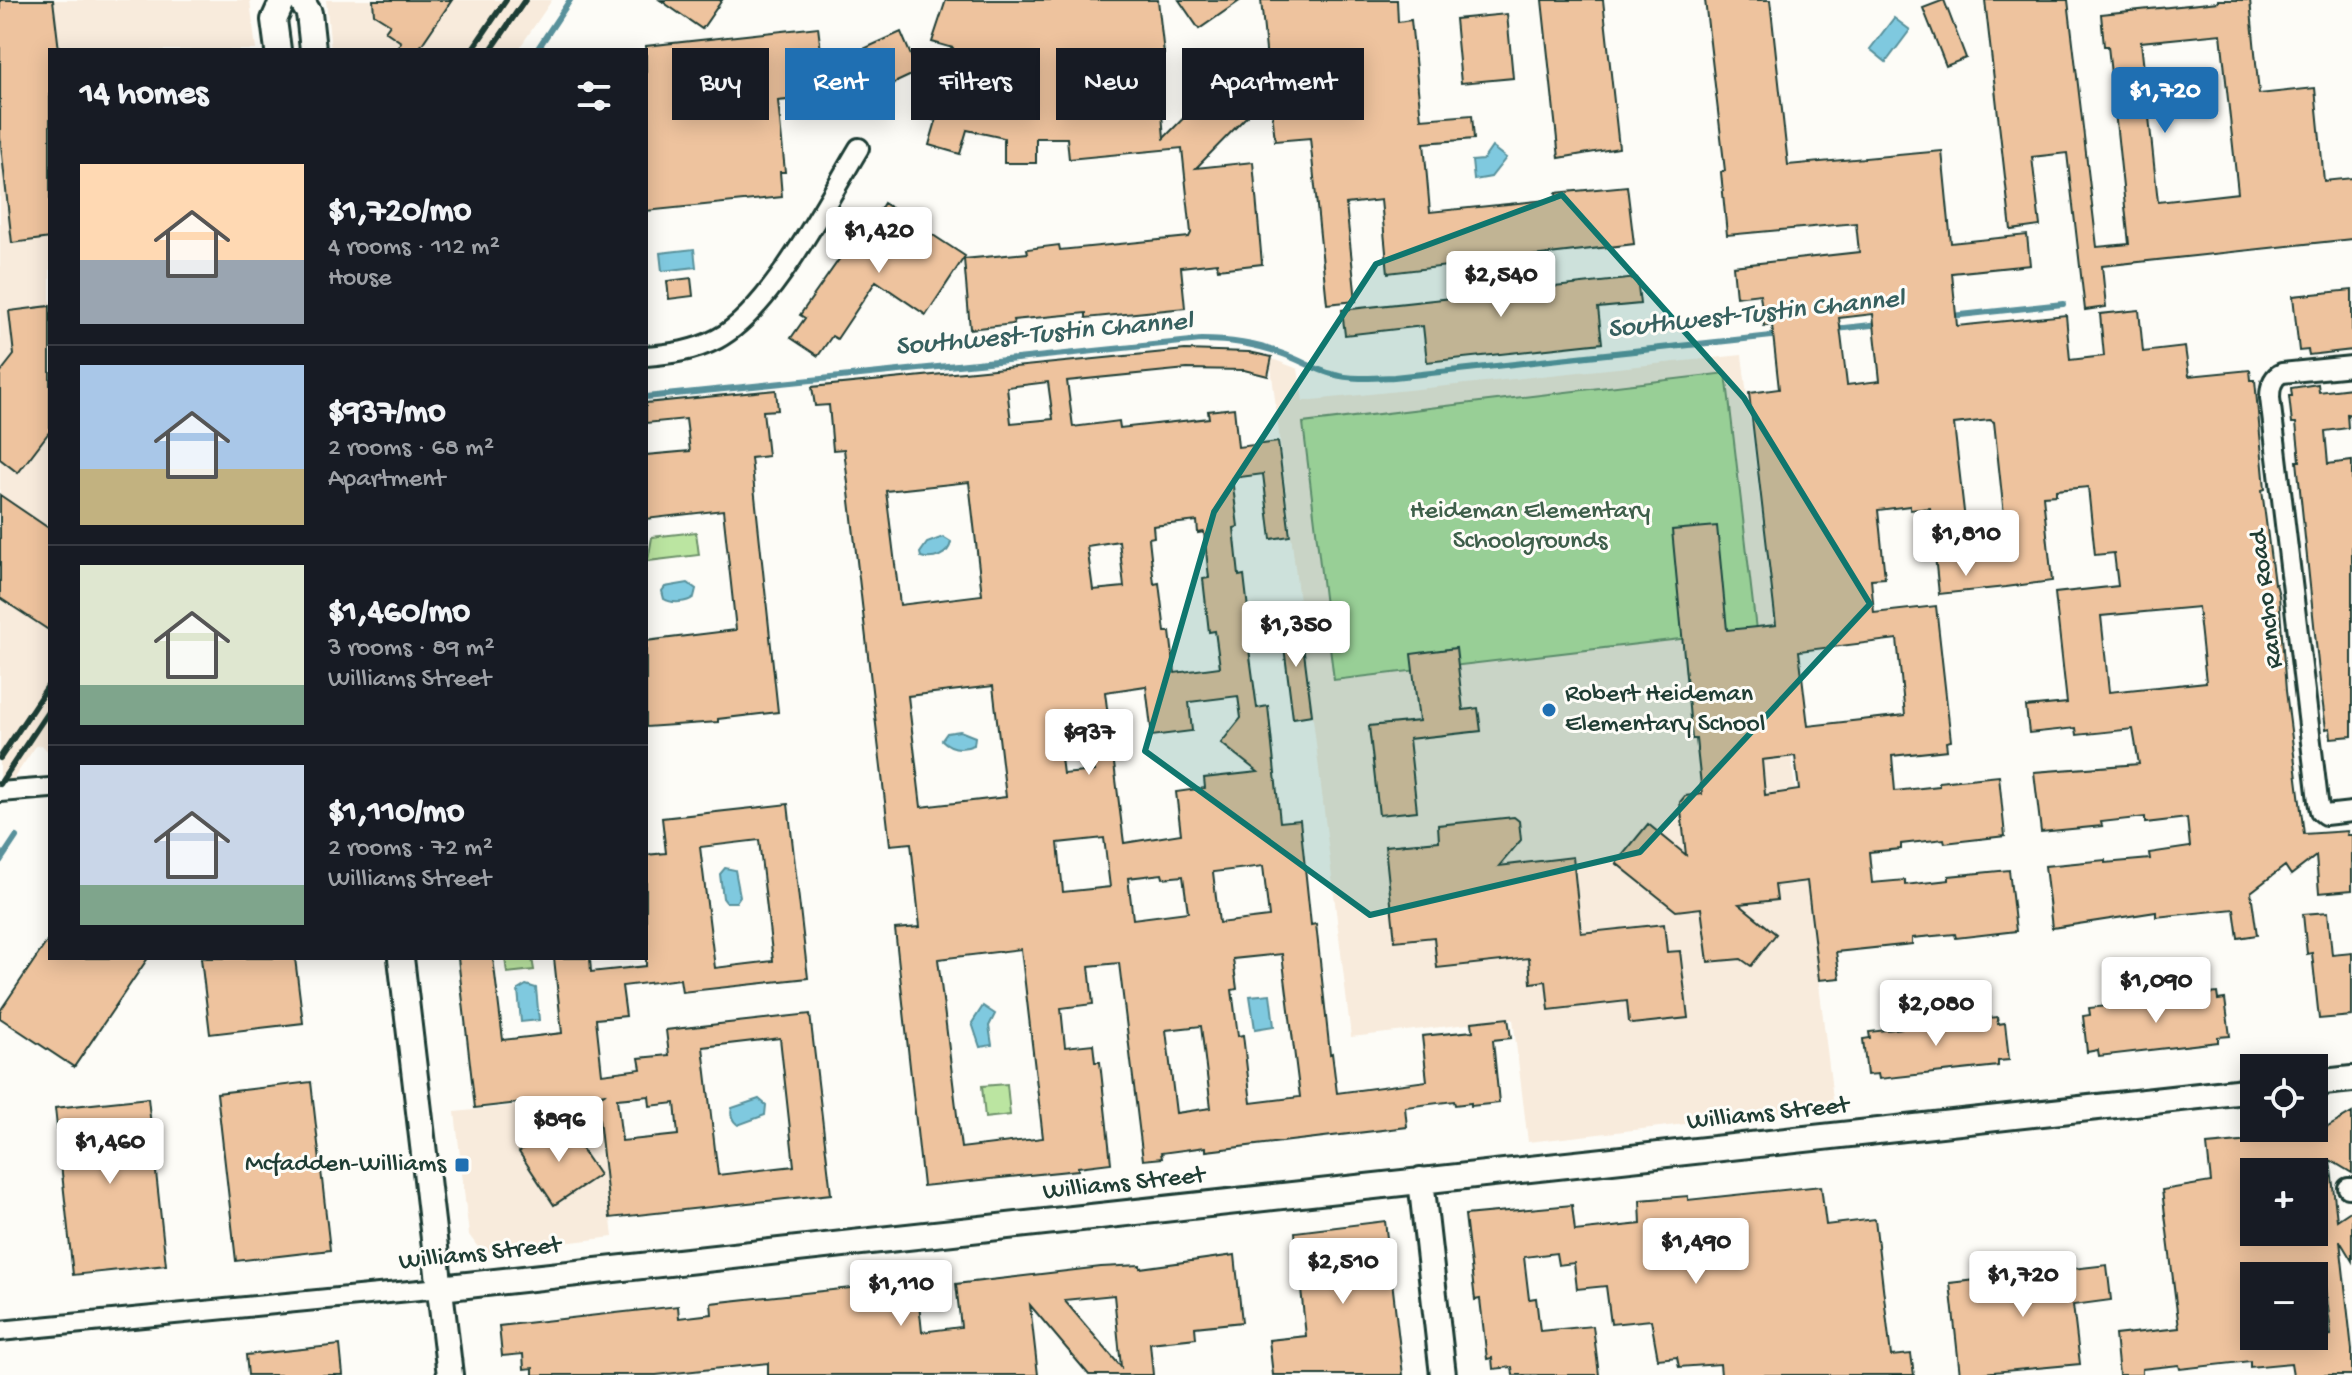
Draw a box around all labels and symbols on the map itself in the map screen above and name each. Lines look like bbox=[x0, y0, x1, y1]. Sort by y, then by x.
pin: $1,720 bbox=[2100, 67, 2230, 135]
pin: $1,420 bbox=[814, 207, 944, 275]
pin: $2,540 bbox=[1436, 251, 1566, 319]
water label: Southwest-Tustin Channel bbox=[1606, 283, 1908, 347]
water label: Southwest-Tustin Channel bbox=[894, 305, 1196, 364]
park label: Heideman Elementary Schoolgrounds bbox=[1410, 497, 1650, 558]
pin: $1,810 bbox=[1901, 510, 2031, 578]
street label: Rancho Road bbox=[2244, 526, 2292, 670]
pin: $1,350 bbox=[1231, 601, 1361, 669]
place label: Robert Heideman Elementary School bbox=[1565, 680, 1765, 741]
marker: Robert Heideman Elementary School bbox=[1540, 701, 1558, 719]
pin: $937 bbox=[1042, 709, 1136, 777]
pin: $1,090 bbox=[2091, 957, 2221, 1025]
pin: $2,080 bbox=[1871, 980, 2001, 1048]
street label: Williams Street bbox=[1685, 1091, 1853, 1139]
pin: $896 bbox=[512, 1096, 606, 1164]
pin: $1,460 bbox=[45, 1118, 175, 1186]
place label: Mcfadden-Williams bbox=[245, 1150, 447, 1181]
marker: Mcfadden-Williams bbox=[453, 1156, 471, 1174]
street label: Williams Street bbox=[1041, 1161, 1209, 1209]
pin: $1,490 bbox=[1631, 1218, 1761, 1286]
street label: Williams Street bbox=[397, 1231, 565, 1279]
pin: $2,510 bbox=[1278, 1238, 1408, 1306]
pin: $1,720 bbox=[1958, 1251, 2088, 1319]
pin: $1,110 bbox=[836, 1260, 966, 1328]

